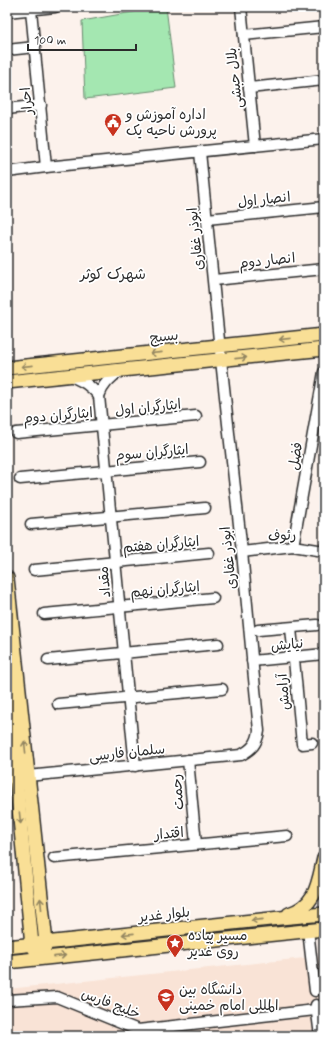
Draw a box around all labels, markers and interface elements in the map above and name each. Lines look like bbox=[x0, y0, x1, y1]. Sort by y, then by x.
scale bar bbox=[28, 26, 136, 52]
text: 100 m bbox=[34, 33, 66, 49]
street label: بلال حبشی bbox=[223, 47, 247, 109]
street label: احرار bbox=[17, 86, 37, 117]
place label: اداره آموزش و پرورش ناحیه یک bbox=[125, 106, 217, 140]
public building icon: اداره آموزش و پرورش ناحیه یک bbox=[103, 112, 123, 137]
street label: انصار اول bbox=[237, 188, 291, 212]
street label: ابوذر غفاری bbox=[184, 207, 208, 271]
street label: انصار دوم bbox=[238, 249, 296, 274]
district label: شهرک کوثر bbox=[78, 265, 146, 285]
street label: بسیج bbox=[149, 327, 179, 347]
one-way arrow bbox=[279, 336, 292, 343]
one-way arrow bbox=[150, 349, 163, 357]
one-way arrow bbox=[234, 354, 247, 361]
one-way arrow bbox=[21, 363, 34, 370]
street label: ایثارگران اول bbox=[114, 396, 182, 420]
street label: ایثارگران دوم bbox=[23, 404, 94, 429]
street label: ایثارگران سوم bbox=[115, 441, 190, 467]
street label: فضل bbox=[285, 441, 307, 472]
street label: ابوذر غفاری bbox=[217, 526, 241, 590]
street label: رئوف bbox=[268, 526, 297, 546]
street label: ایثارگران هفتم bbox=[122, 533, 200, 558]
street label: مقداد bbox=[95, 565, 115, 598]
street label: ایثارگران نهم bbox=[130, 578, 201, 603]
street label: نیایش bbox=[270, 635, 304, 655]
street label: آرامش bbox=[273, 672, 295, 711]
street label: سلمان فارسی bbox=[88, 740, 166, 766]
one-way arrow bbox=[21, 741, 28, 754]
street label: رحمت bbox=[167, 773, 189, 811]
one-way arrow bbox=[16, 811, 23, 824]
street label: اقتدار bbox=[153, 824, 185, 844]
one-way arrow bbox=[38, 898, 45, 911]
street label: بلوار غدیر bbox=[136, 903, 191, 927]
one-way arrow bbox=[251, 916, 264, 924]
place label: مسیر پیاده روی غدیر bbox=[187, 927, 247, 961]
one-way arrow bbox=[122, 930, 135, 938]
place icon: مسیر پیاده روی غدیر bbox=[165, 933, 185, 958]
one-way arrow bbox=[53, 953, 66, 960]
place label: دانشگاه بین المللی امام خمینی bbox=[179, 981, 278, 1016]
street label: خلیج فارس bbox=[79, 985, 143, 1023]
school or university icon: دانشگاه بین المللی امام خمینی bbox=[156, 987, 176, 1012]

